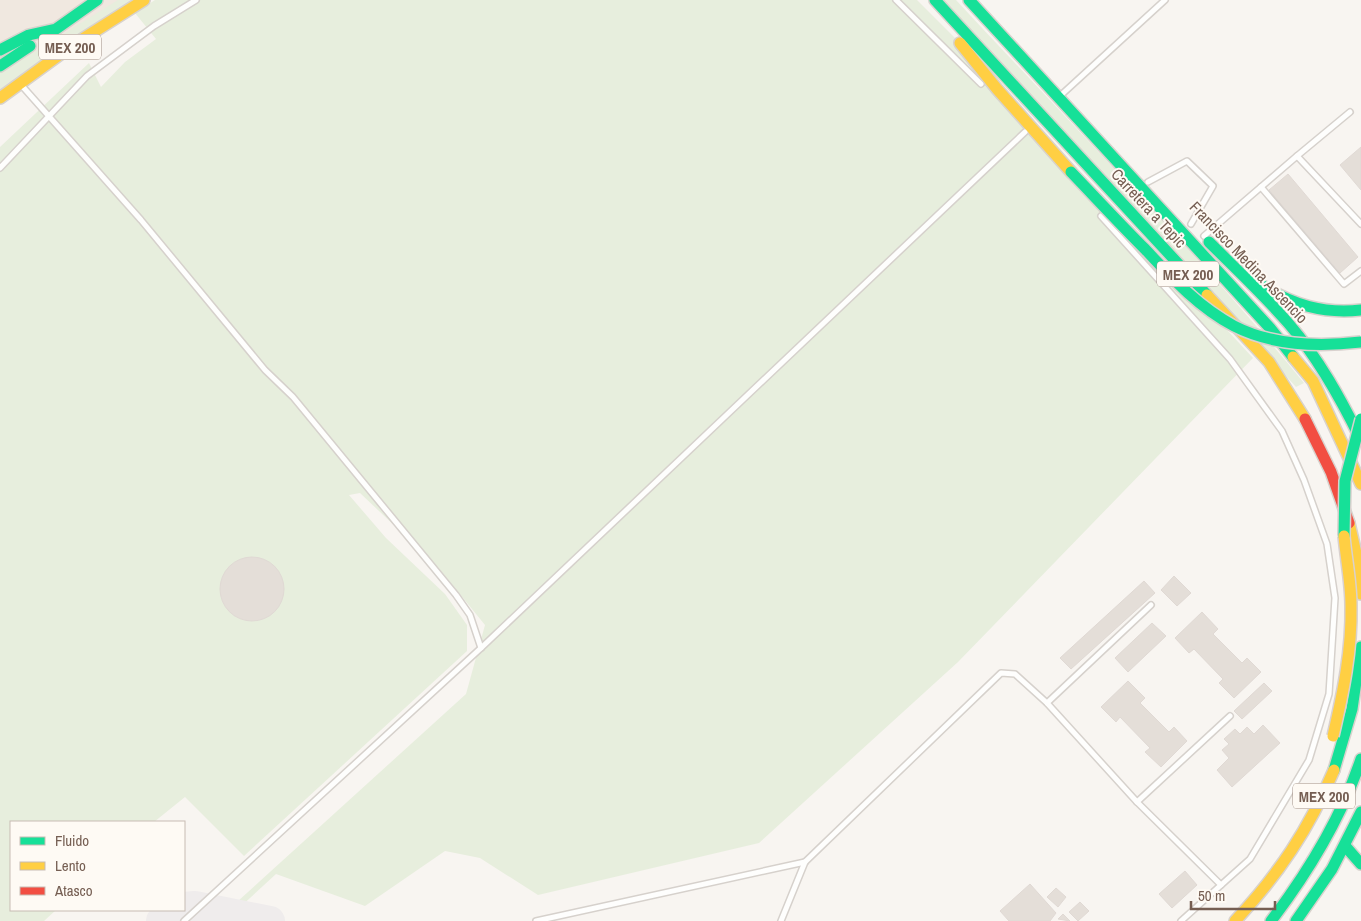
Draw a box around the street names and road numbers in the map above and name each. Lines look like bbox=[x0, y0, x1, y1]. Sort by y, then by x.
road number: MEX 200 bbox=[39, 34, 101, 60]
street label: Carretera a Tepic bbox=[1106, 164, 1192, 253]
street label: Francisco Medina Ascencio bbox=[1185, 196, 1313, 328]
road number: MEX 200 bbox=[1157, 262, 1219, 286]
road number: MEX 200 bbox=[1293, 784, 1355, 808]

